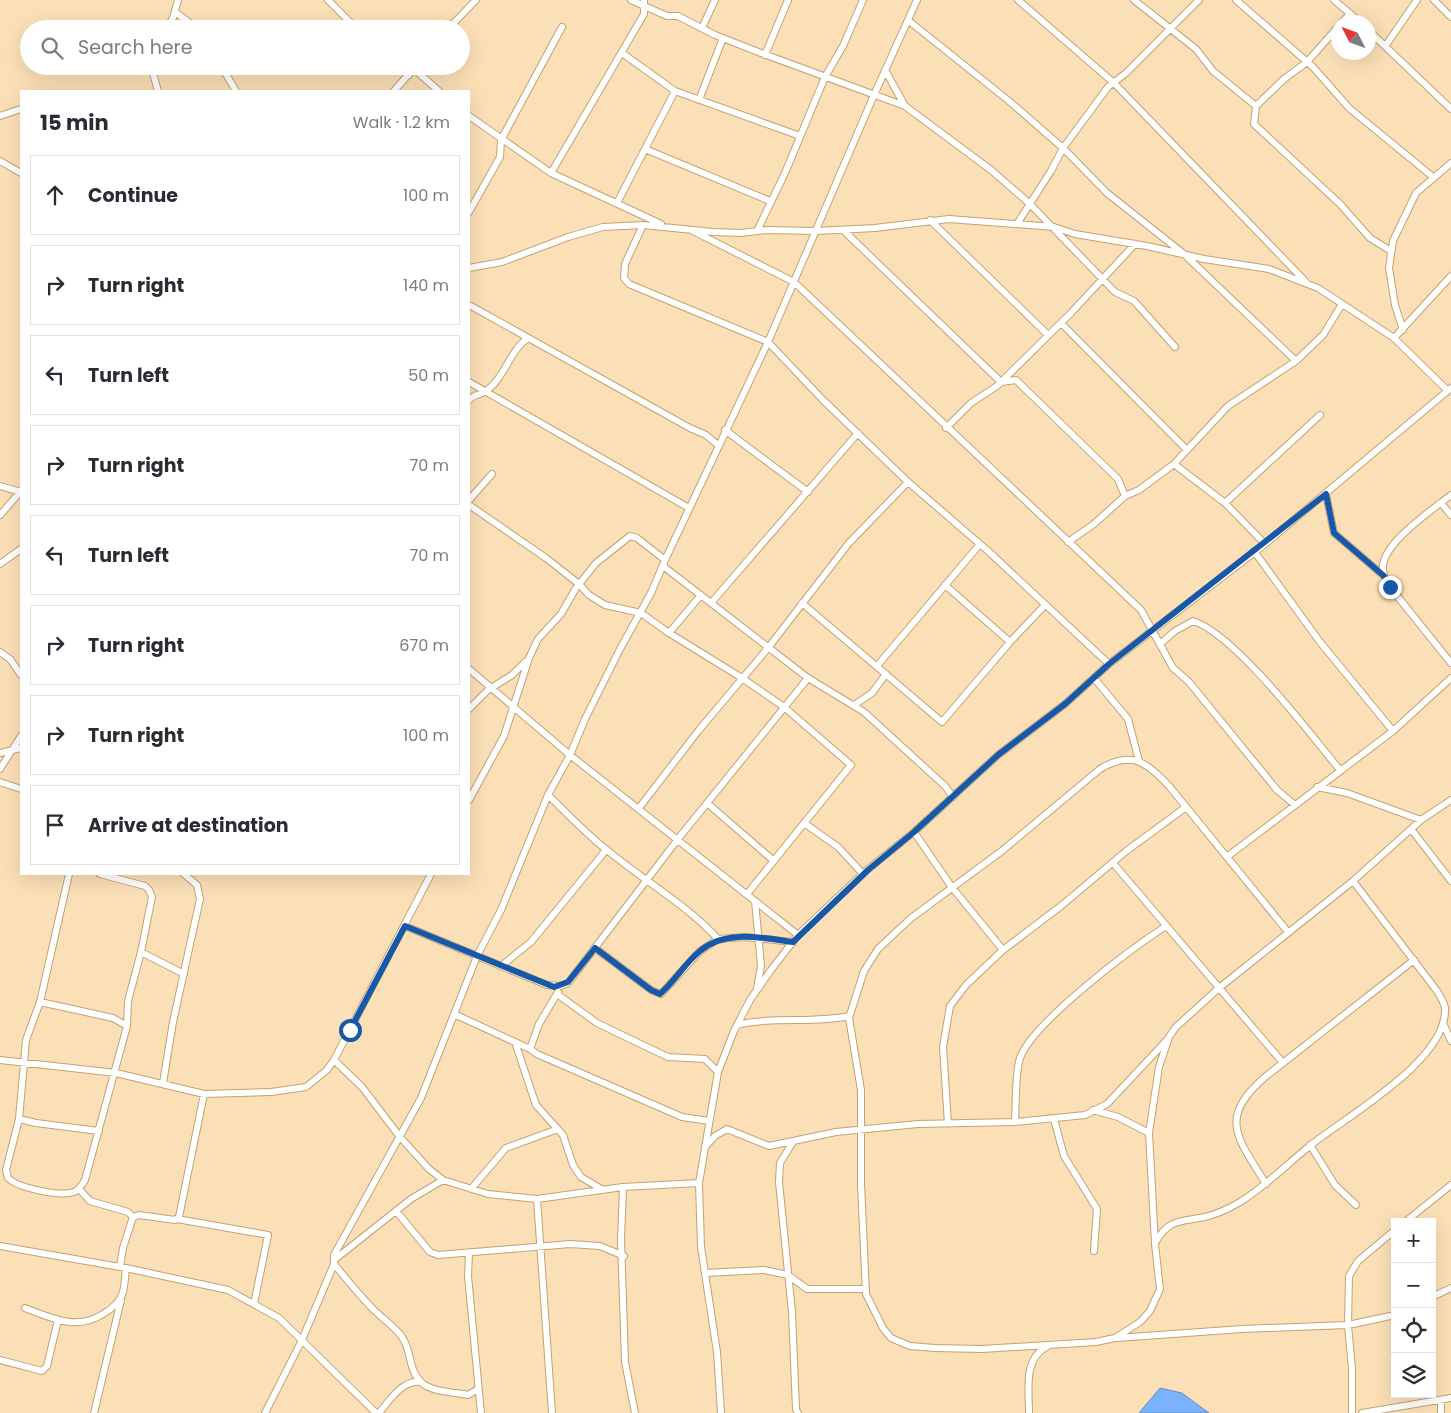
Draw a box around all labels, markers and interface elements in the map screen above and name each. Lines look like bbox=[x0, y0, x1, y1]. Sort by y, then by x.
north arrow bbox=[1331, 15, 1376, 60]
search box bbox=[20, 20, 470, 75]
icon: search bbox=[38, 34, 66, 62]
text: Search here bbox=[78, 34, 192, 61]
text: 15 min bbox=[40, 108, 109, 137]
text: Walk · 1.2 km bbox=[353, 111, 450, 134]
icon: ahead bbox=[41, 181, 69, 209]
text: Continue bbox=[88, 182, 178, 209]
text: 100 m bbox=[403, 184, 449, 207]
icon: right bbox=[41, 271, 69, 299]
text: Turn right bbox=[88, 272, 184, 299]
text: 140 m bbox=[403, 274, 449, 297]
icon: left bbox=[41, 361, 69, 389]
text: Turn left bbox=[88, 362, 169, 389]
text: 50 m bbox=[408, 364, 449, 387]
icon: right bbox=[41, 451, 69, 479]
text: Turn right bbox=[88, 452, 184, 479]
text: 70 m bbox=[409, 454, 449, 477]
icon: left bbox=[41, 541, 69, 569]
text: Turn left bbox=[88, 542, 169, 569]
text: 70 m bbox=[409, 544, 449, 567]
route end bbox=[1379, 576, 1402, 599]
icon: right bbox=[41, 631, 69, 659]
text: Turn right bbox=[88, 632, 184, 659]
text: 670 m bbox=[399, 634, 449, 657]
icon: right bbox=[41, 721, 69, 749]
text: Turn right bbox=[88, 722, 184, 749]
text: 100 m bbox=[403, 724, 449, 747]
icon: arrive bbox=[41, 811, 69, 839]
text: Arrive at destination bbox=[88, 812, 289, 839]
route start bbox=[339, 1019, 362, 1042]
map controls bbox=[1391, 1218, 1436, 1398]
button: + bbox=[1391, 1218, 1436, 1263]
button: − bbox=[1391, 1263, 1436, 1308]
button: locate bbox=[1391, 1308, 1436, 1353]
button: layers bbox=[1391, 1353, 1436, 1398]

